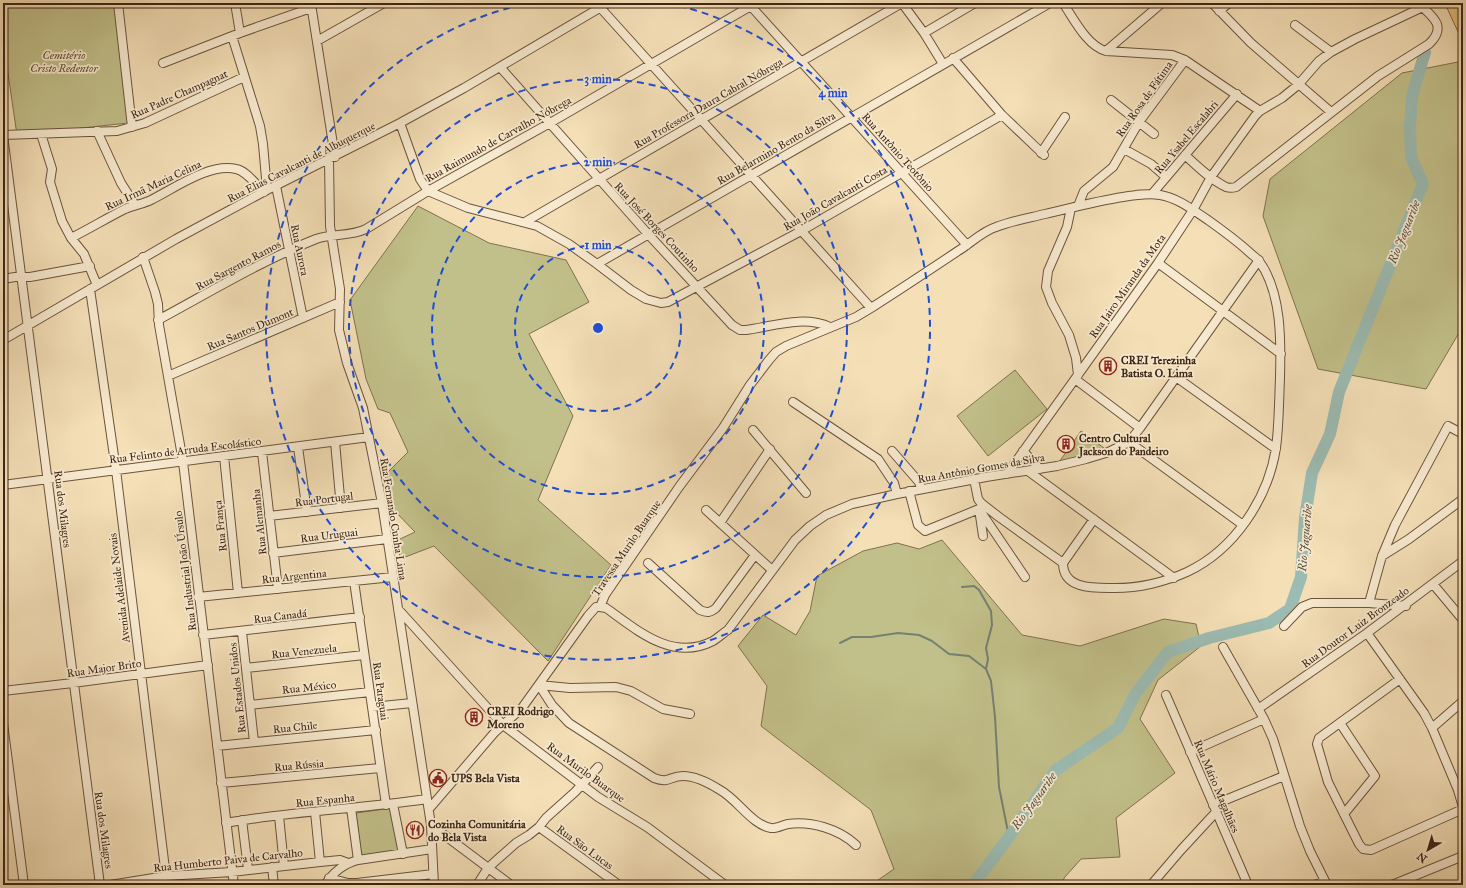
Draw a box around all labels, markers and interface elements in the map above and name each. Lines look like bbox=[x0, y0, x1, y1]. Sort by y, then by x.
park label: Cemitério Cristo Redentor bbox=[30, 49, 99, 75]
street label: Rua Professora Daura Cabral Nóbrega bbox=[632, 55, 785, 151]
street label: Rua Rosa de Fátima bbox=[1113, 59, 1176, 140]
street label: Rua Padre Champagnat bbox=[129, 67, 230, 122]
text: 3 min bbox=[584, 72, 612, 87]
text: 4 min bbox=[818, 86, 848, 101]
street label: Rua Raimundo de Carvalho Nóbrega bbox=[423, 94, 574, 185]
street label: Rua Ysabel Escalabri bbox=[1152, 98, 1221, 177]
street label: Rua Belarmino Bento da Silva bbox=[715, 109, 838, 188]
street label: Rua Antônio Teotônio bbox=[859, 110, 937, 195]
street label: Rua Elias Cavalcanti de Albuquerque bbox=[225, 119, 378, 206]
text: 2 min bbox=[584, 155, 613, 169]
street label: Rua Irmã Maria Celina bbox=[103, 157, 204, 213]
street label: Rua João Cavalcanti Costa bbox=[781, 163, 890, 234]
street label: Rua José Borges Coutinho bbox=[611, 180, 702, 276]
water label: Rio Jaguaribe bbox=[1385, 198, 1423, 267]
street label: Rua Aurora bbox=[288, 223, 311, 277]
street label: Rua Jairo Miranda da Mota bbox=[1087, 231, 1169, 341]
street label: Rua Sargento Ramos bbox=[194, 238, 283, 293]
text: 1 min bbox=[584, 238, 612, 252]
street label: Rua Santos Dumont bbox=[205, 305, 295, 354]
centre of rings bbox=[591, 321, 605, 335]
place label: CREI Terezinha Batista O. Lima bbox=[1121, 354, 1196, 380]
building icon: CREI Terezinha Batista O. Lima bbox=[1098, 356, 1118, 376]
place label: Centro Cultural Jackson do Pandeiro bbox=[1077, 432, 1169, 459]
building icon: Centro Cultural Jackson do Pandeiro bbox=[1056, 434, 1076, 454]
street label: Rua Felinto de Arruda Escolástico bbox=[108, 435, 262, 466]
street label: Rua Antônio Gomes da Silva bbox=[917, 451, 1046, 486]
street label: Rua Fernando Cunha Lima bbox=[377, 457, 410, 582]
street label: Rua dos Milagres bbox=[51, 470, 74, 548]
street label: Rua Alemanha bbox=[250, 488, 269, 555]
street label: Rua Portugal bbox=[294, 489, 354, 510]
street label: Travessa Murilo Buarque bbox=[589, 497, 665, 599]
street label: Rua França bbox=[211, 499, 230, 552]
water label: Rio Jaguaribe bbox=[1295, 503, 1315, 573]
street label: Rua Industrial João Úrsulo bbox=[171, 510, 200, 632]
street label: Rua Uruguai bbox=[300, 526, 359, 545]
street label: Avenida Adelaide Novais bbox=[106, 532, 133, 644]
street label: Rua Argentina bbox=[261, 567, 327, 586]
street label: Rua Doutor Luiz Bronzeado bbox=[1299, 584, 1412, 671]
street label: Rua Canadá bbox=[253, 607, 308, 626]
street label: Rua Estados Unidos bbox=[226, 642, 249, 734]
street label: Rua Venezuela bbox=[271, 642, 338, 661]
street label: Rua Major Brito bbox=[66, 657, 143, 680]
street label: Rua Paraguai bbox=[370, 661, 391, 721]
street label: Rua México bbox=[281, 678, 337, 697]
place label: CREI Rodrigo Moreno bbox=[487, 705, 554, 731]
building icon: CREI Rodrigo Moreno bbox=[464, 707, 484, 727]
street label: Rua Chile bbox=[272, 719, 318, 736]
street label: Rua Mário Magalhães bbox=[1191, 738, 1242, 835]
street label: Rua Murilo Buarque bbox=[544, 740, 628, 806]
street label: Rua Rússia bbox=[274, 757, 325, 774]
public building icon: UPS Bela Vista bbox=[428, 768, 448, 788]
water label: Rio Jaguaribe bbox=[1008, 769, 1060, 833]
place label: UPS Bela Vista bbox=[451, 772, 520, 785]
street label: Rua dos Milagres bbox=[92, 791, 115, 870]
street label: Rua Espanha bbox=[295, 791, 356, 810]
place label: Cozinha Comunitária do Bela Vista bbox=[428, 818, 526, 844]
restaurant icon: Cozinha Comunitária do Bela Vista bbox=[405, 820, 425, 840]
street label: Rua São Lucas bbox=[554, 823, 616, 872]
north arrow bbox=[1408, 830, 1448, 870]
street label: Rua Humberto Paiva de Carvalho bbox=[153, 846, 304, 875]
text: N bbox=[1414, 849, 1430, 865]

